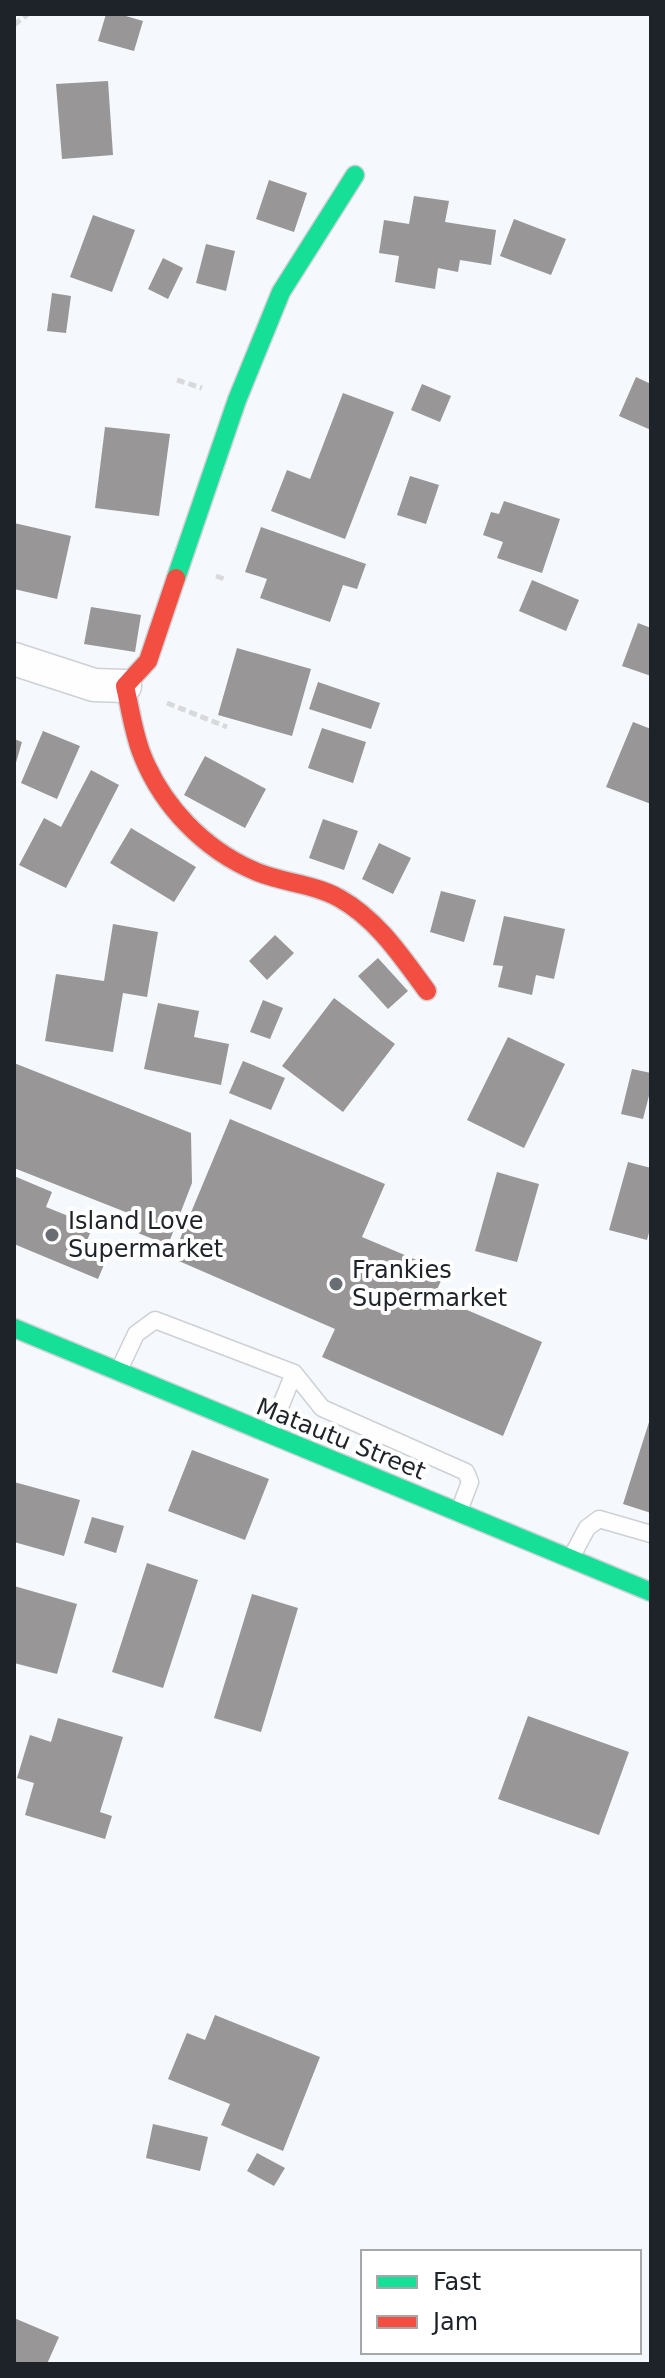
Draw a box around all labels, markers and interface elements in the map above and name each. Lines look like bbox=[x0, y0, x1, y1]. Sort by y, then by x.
place label: Island Love Supermarket bbox=[68, 1207, 223, 1263]
marker: Island Love Supermarket bbox=[43, 1226, 61, 1244]
place label: Frankies Supermarket bbox=[352, 1256, 507, 1312]
marker: Frankies Supermarket bbox=[327, 1275, 345, 1293]
street label: Matautu Street bbox=[252, 1392, 430, 1486]
legend bbox=[361, 2250, 641, 2354]
text: Fast bbox=[433, 2268, 481, 2296]
text: Jam bbox=[431, 2308, 478, 2336]

